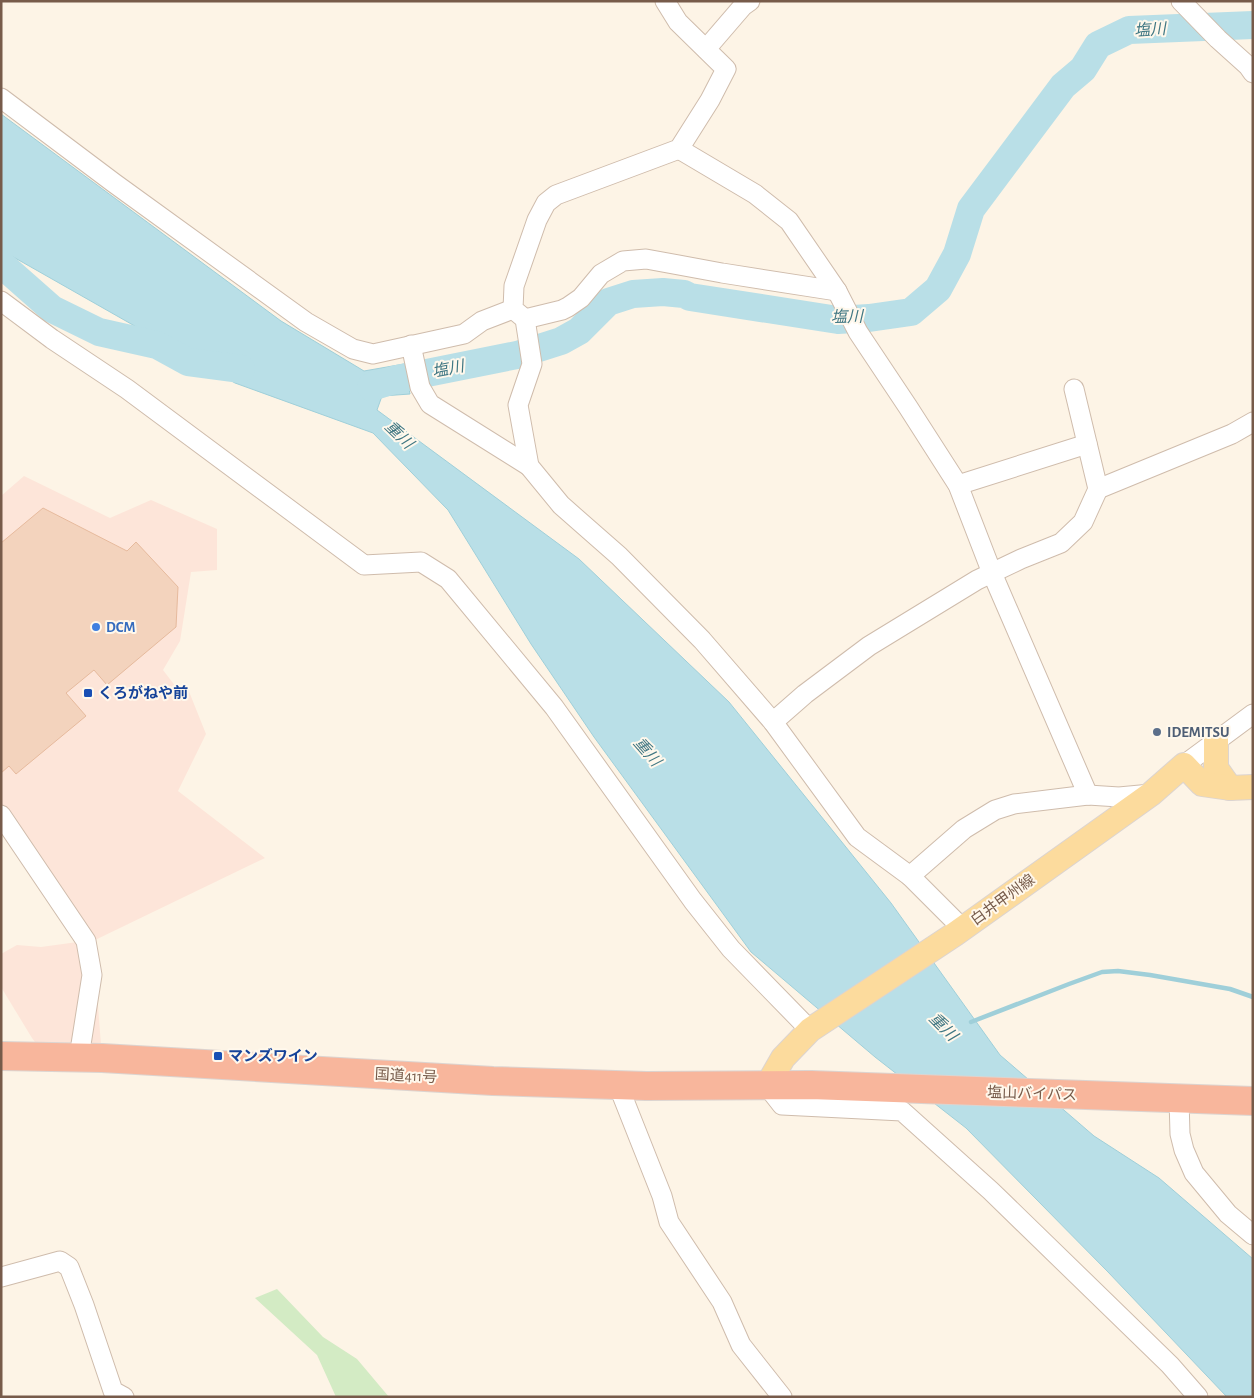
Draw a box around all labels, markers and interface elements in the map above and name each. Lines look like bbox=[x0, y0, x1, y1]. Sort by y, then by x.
water label: 塩川 bbox=[1133, 20, 1169, 39]
water label: 塩川 bbox=[831, 308, 865, 325]
water label: 塩川 bbox=[431, 357, 467, 380]
water label: 重川 bbox=[382, 417, 418, 453]
place label: DCM bbox=[106, 620, 136, 635]
marker: DCM bbox=[90, 621, 102, 633]
place label: くろがねや前 bbox=[98, 684, 188, 701]
marker: くろがねや前 bbox=[82, 687, 94, 699]
place label: IDEMITSU bbox=[1167, 725, 1229, 740]
marker: IDEMITSU bbox=[1151, 726, 1163, 738]
water label: 重川 bbox=[630, 734, 666, 771]
street label: 白井甲州線 bbox=[967, 870, 1038, 928]
water label: 重川 bbox=[926, 1009, 962, 1045]
place label: マンズワイン bbox=[228, 1047, 318, 1064]
marker: マンズワイン bbox=[212, 1050, 224, 1062]
street label: 国道411号 bbox=[374, 1066, 438, 1085]
street label: 塩山バイパス bbox=[987, 1083, 1077, 1103]

